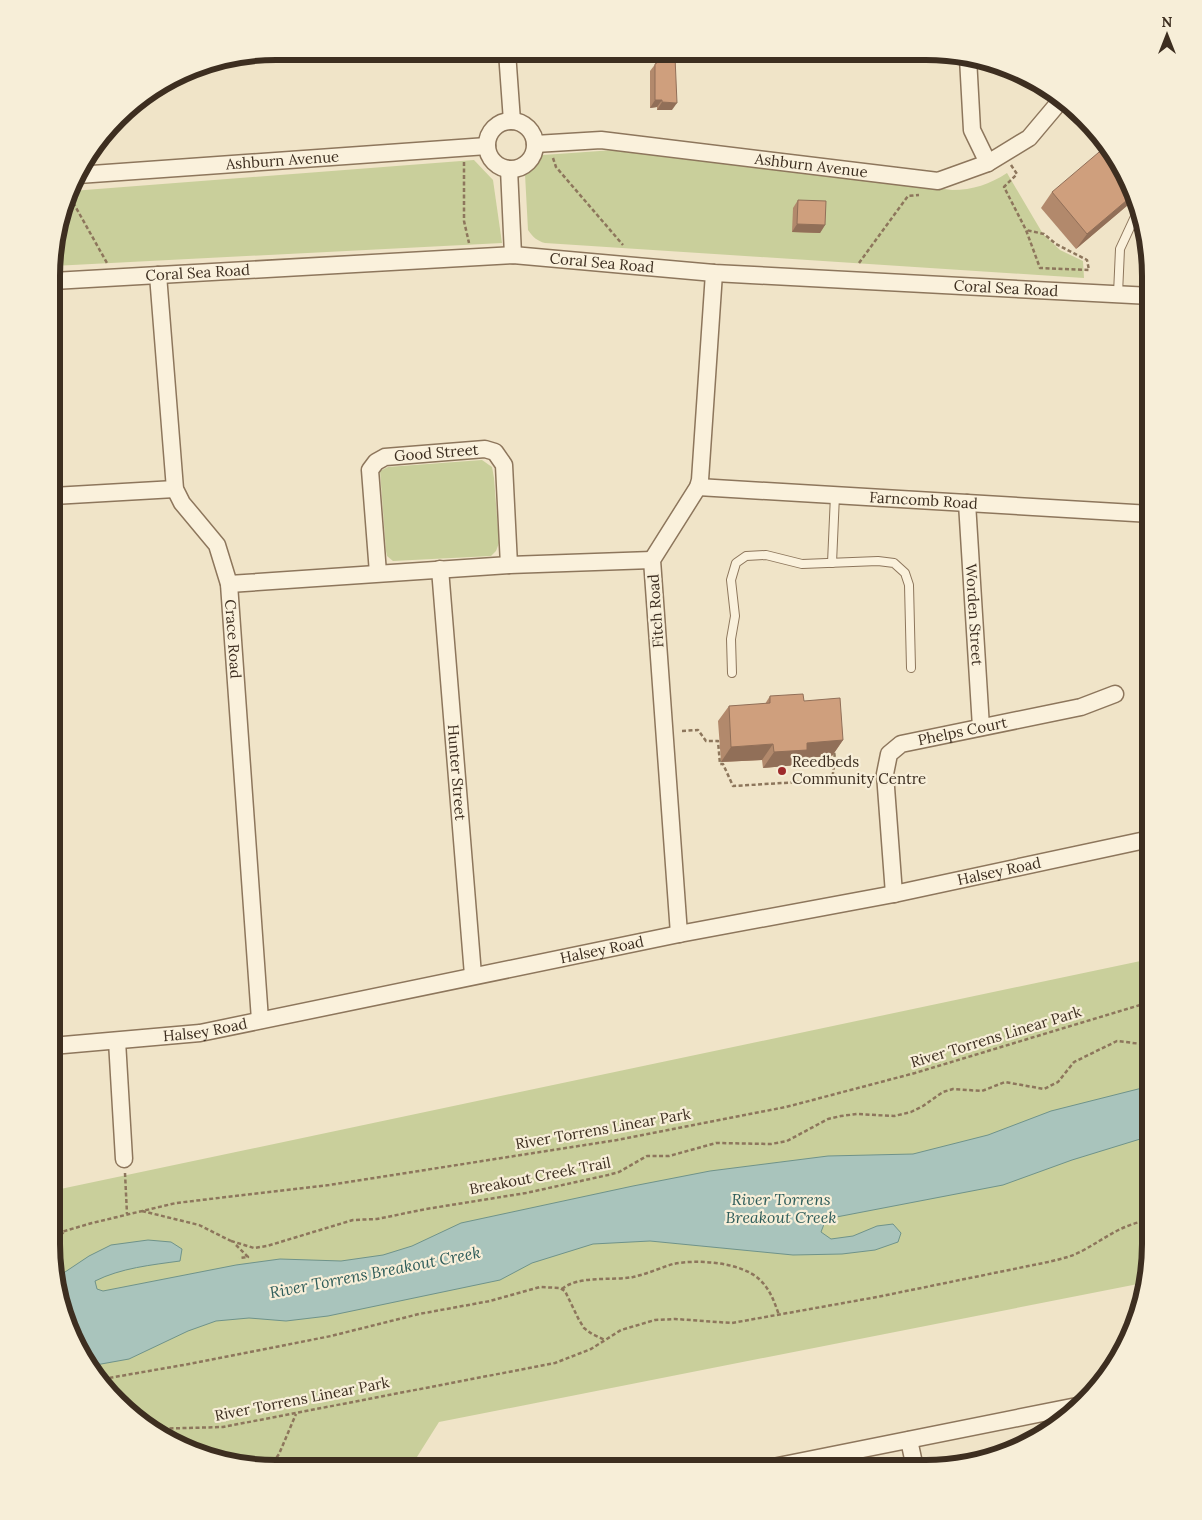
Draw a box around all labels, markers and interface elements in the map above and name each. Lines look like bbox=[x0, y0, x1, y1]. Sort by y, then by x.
north arrow bbox=[1142, 10, 1192, 60]
text: N bbox=[1162, 13, 1173, 31]
street label: Ashburn Avenue bbox=[224, 147, 340, 174]
street label: Ashburn Avenue bbox=[753, 149, 869, 181]
street label: Coral Sea Road bbox=[549, 248, 655, 277]
street label: Coral Sea Road bbox=[145, 260, 251, 285]
street label: Coral Sea Road bbox=[953, 276, 1059, 300]
street label: Good Street bbox=[393, 440, 479, 465]
street label: Farncomb Road bbox=[869, 487, 978, 513]
street label: Worden Street bbox=[962, 563, 987, 667]
street label: Fitch Road bbox=[643, 573, 668, 649]
street label: Crace Road bbox=[221, 599, 246, 679]
street label: Phelps Court bbox=[916, 712, 1009, 749]
street label: Hunter Street bbox=[444, 724, 470, 821]
place label: Reedbeds Community Centre bbox=[792, 752, 926, 788]
marker: Reedbeds Community Centre bbox=[776, 765, 788, 777]
street label: Halsey Road bbox=[955, 853, 1043, 889]
street label: Halsey Road bbox=[558, 932, 645, 967]
street label: River Torrens Linear Park bbox=[908, 1001, 1084, 1072]
street label: Halsey Road bbox=[162, 1013, 249, 1045]
street label: River Torrens Linear Park bbox=[514, 1104, 692, 1153]
street label: Breakout Creek Trail bbox=[468, 1152, 612, 1199]
water label: River Torrens Breakout Creek bbox=[725, 1189, 837, 1227]
water label: River Torrens Breakout Creek bbox=[268, 1242, 482, 1302]
street label: River Torrens Linear Park bbox=[213, 1372, 391, 1425]

